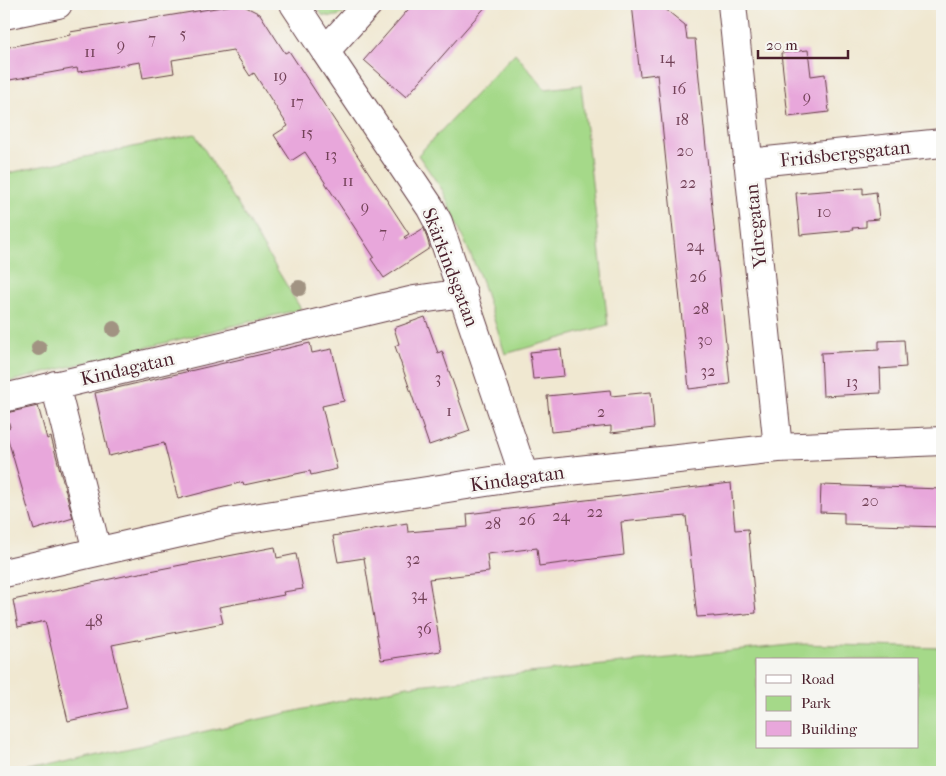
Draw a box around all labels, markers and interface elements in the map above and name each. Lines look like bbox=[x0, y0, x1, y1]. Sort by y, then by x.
house number: 5 bbox=[180, 24, 187, 43]
scale bar bbox=[758, 28, 848, 60]
house number: 7 bbox=[148, 29, 156, 48]
house number: 9 bbox=[117, 35, 125, 54]
text: 20 m bbox=[766, 36, 798, 54]
house number: 11 bbox=[84, 42, 96, 61]
house number: 14 bbox=[659, 48, 675, 67]
house number: 19 bbox=[273, 66, 287, 85]
house number: 16 bbox=[672, 79, 686, 98]
house number: 9 bbox=[803, 87, 811, 106]
house number: 17 bbox=[290, 92, 304, 111]
house number: 18 bbox=[675, 110, 689, 129]
house number: 15 bbox=[301, 123, 313, 142]
street label: Fridsbergsgatan bbox=[779, 136, 911, 172]
house number: 20 bbox=[676, 141, 694, 160]
house number: 13 bbox=[325, 145, 337, 164]
house number: 11 bbox=[342, 171, 354, 190]
house number: 22 bbox=[680, 173, 696, 192]
street label: Ydregatan bbox=[741, 183, 771, 270]
house number: 9 bbox=[361, 197, 369, 216]
house number: 10 bbox=[817, 202, 831, 221]
street label: Skärkindsgatan bbox=[417, 205, 483, 330]
house number: 7 bbox=[379, 223, 387, 242]
house number: 24 bbox=[686, 236, 704, 255]
house number: 26 bbox=[690, 267, 707, 286]
house number: 28 bbox=[693, 299, 709, 318]
house number: 30 bbox=[697, 330, 713, 349]
street label: Kindagatan bbox=[78, 348, 176, 390]
house number: 32 bbox=[701, 361, 715, 380]
house number: 3 bbox=[435, 368, 441, 387]
house number: 13 bbox=[846, 372, 858, 391]
house number: 1 bbox=[446, 401, 452, 420]
house number: 2 bbox=[597, 402, 605, 421]
street label: Kindagatan bbox=[469, 461, 566, 496]
house number: 20 bbox=[861, 491, 879, 510]
house number: 22 bbox=[587, 502, 603, 521]
house number: 24 bbox=[552, 506, 570, 525]
house number: 26 bbox=[519, 510, 536, 529]
house number: 28 bbox=[485, 514, 501, 533]
house number: 32 bbox=[406, 549, 420, 568]
house number: 34 bbox=[411, 585, 428, 604]
house number: 48 bbox=[85, 611, 103, 630]
house number: 36 bbox=[416, 619, 432, 638]
legend bbox=[756, 658, 918, 748]
text: Road bbox=[801, 670, 835, 688]
text: Park bbox=[801, 694, 831, 712]
text: Building bbox=[801, 720, 858, 738]

